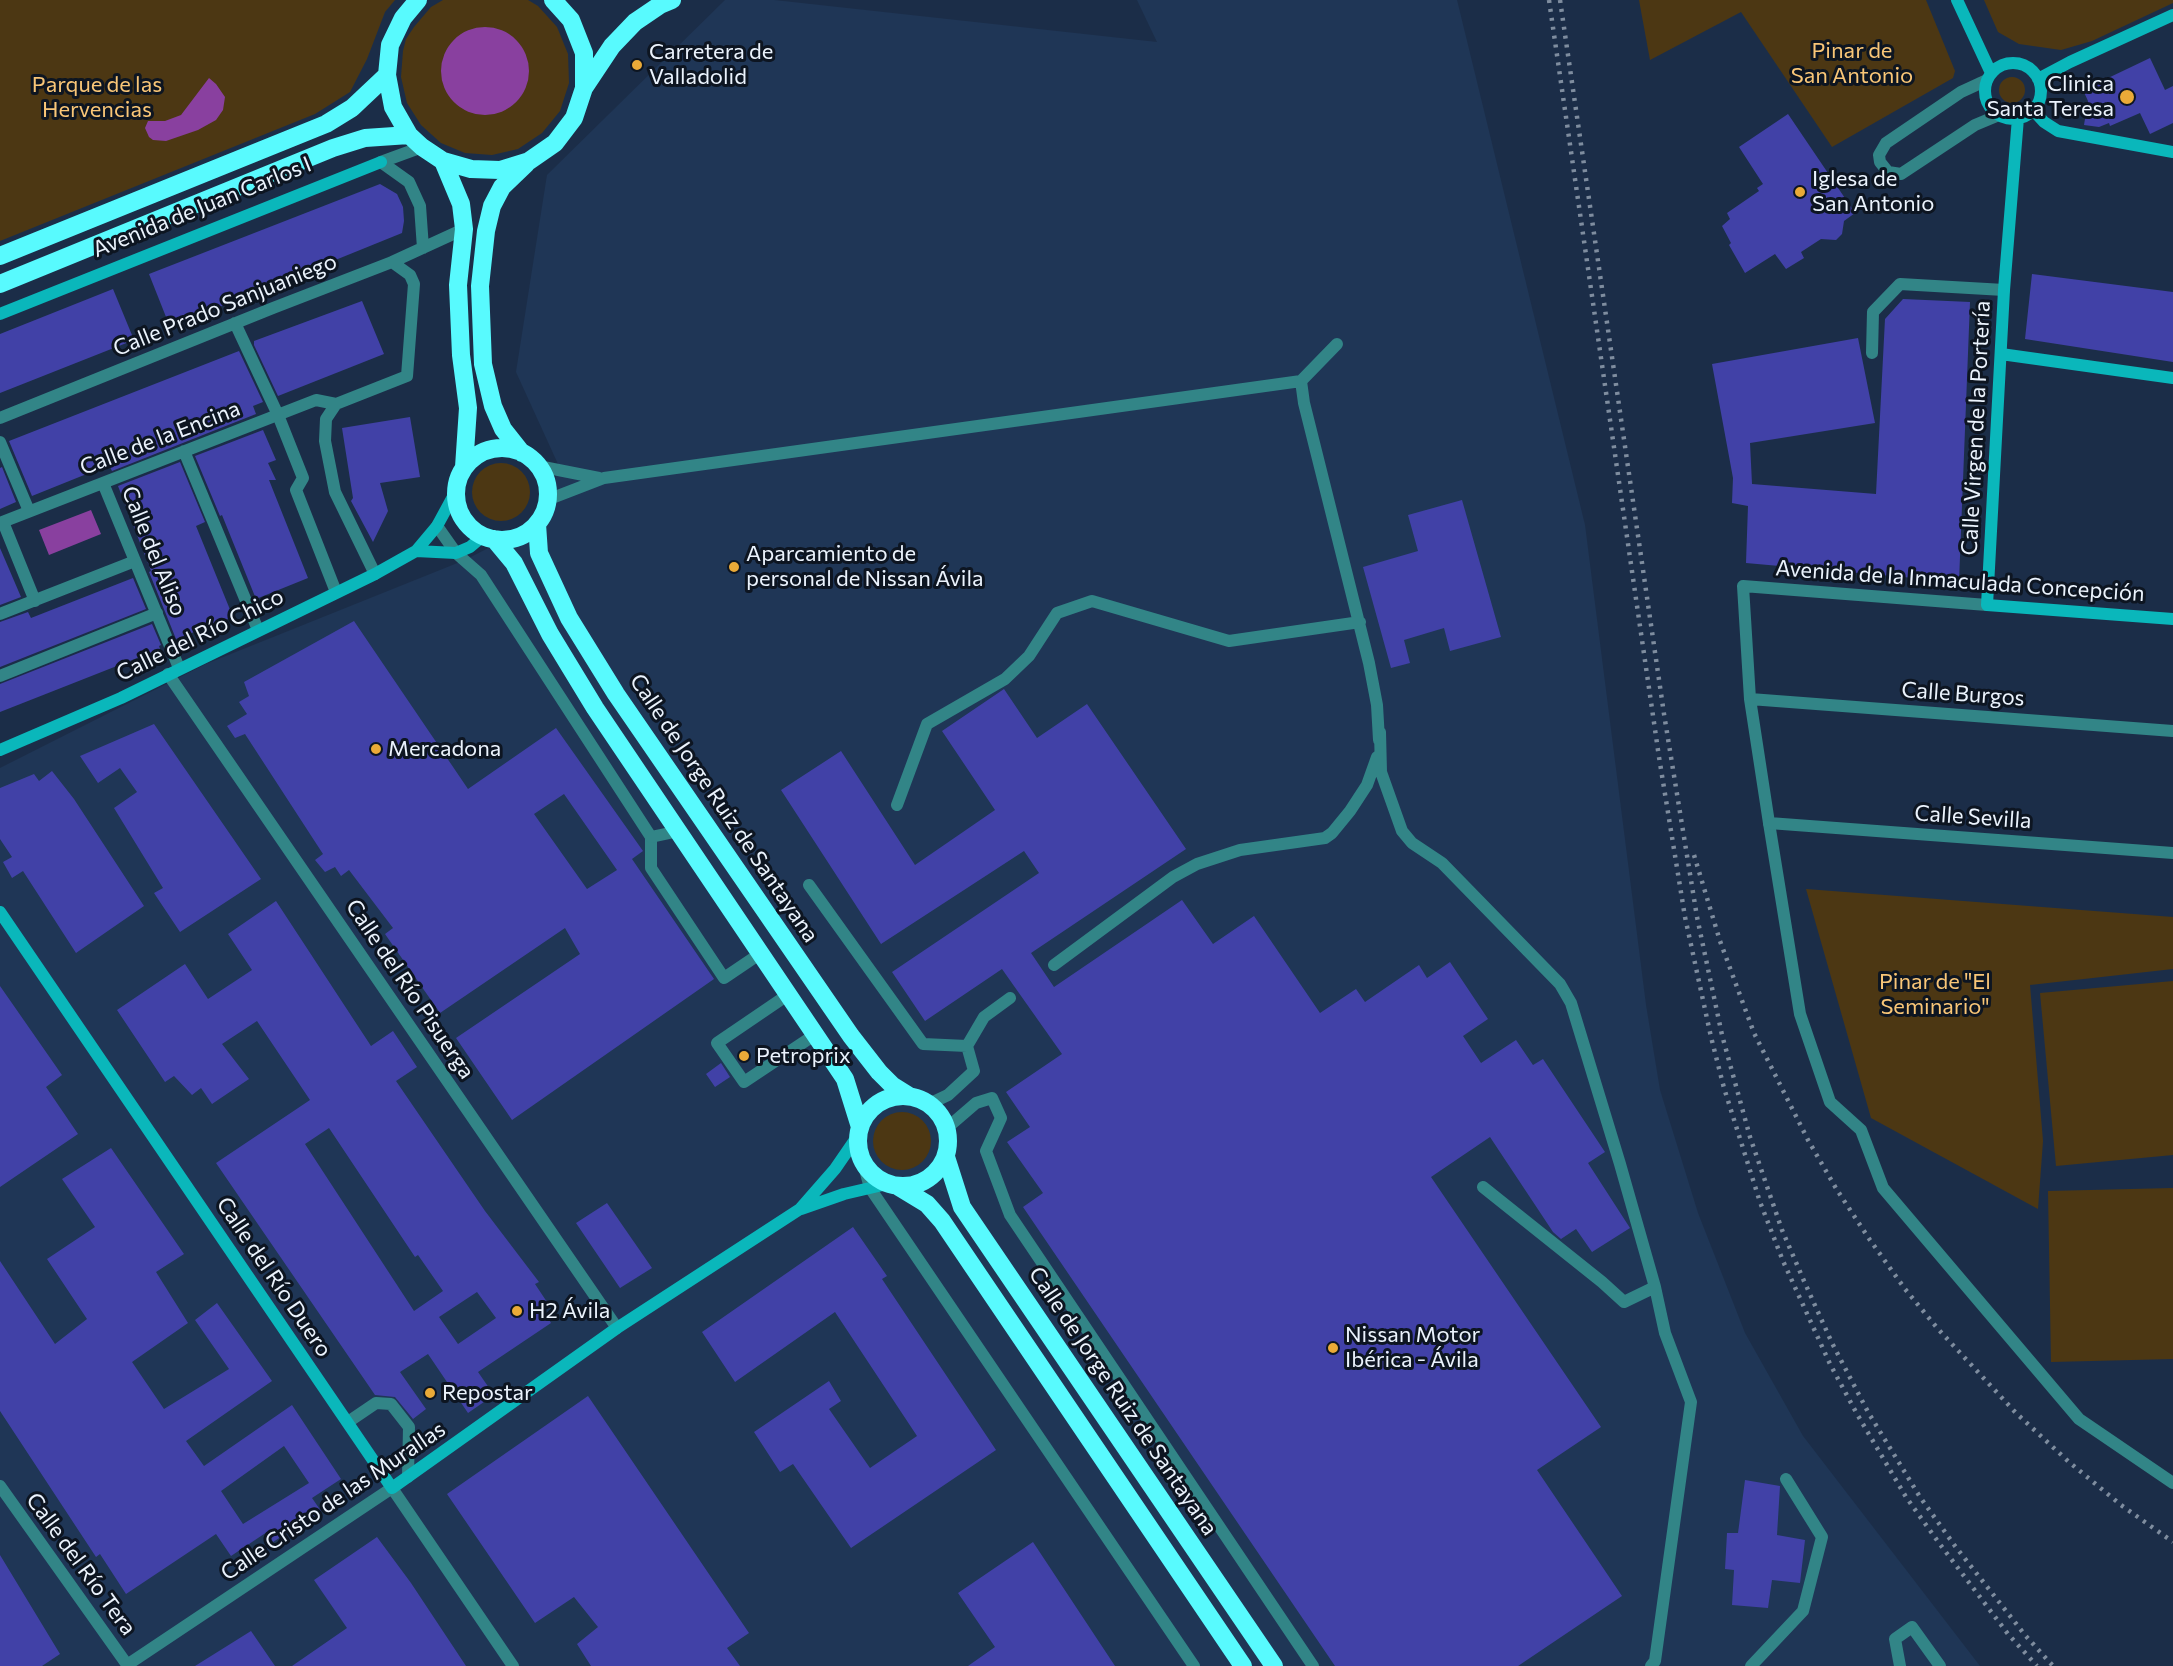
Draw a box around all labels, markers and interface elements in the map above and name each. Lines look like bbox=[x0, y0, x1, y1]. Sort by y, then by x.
park label: Pinar de San Antonio bbox=[1791, 38, 1913, 90]
place label: Carretera de Valladolid bbox=[649, 39, 773, 90]
marker: Carretera de Valladolid bbox=[630, 58, 644, 72]
place label: Clinica Santa Teresa bbox=[1987, 71, 2114, 122]
park label: Parque de las Hervencias bbox=[32, 72, 162, 124]
marker: Clinica Santa Teresa bbox=[2118, 88, 2136, 106]
street label: Avenida de Juan Carlos I bbox=[89, 151, 315, 263]
place label: Iglesa de San Antonio bbox=[1812, 166, 1934, 218]
marker: Iglesa de San Antonio bbox=[1793, 185, 1807, 199]
street label: Calle Prado Sanjuaniego bbox=[109, 248, 341, 362]
street label: Calle Virgen de la Portería bbox=[1956, 300, 1996, 556]
street label: Calle de la Encina bbox=[76, 395, 244, 481]
street label: Calle del Aliso bbox=[116, 482, 192, 620]
place label: Aparcamiento de personal de Nissan Ávila bbox=[746, 541, 984, 592]
street label: Avenida de la Inmaculada Concepción bbox=[1774, 555, 2146, 607]
marker: Aparcamiento de personal de Nissan Ávila bbox=[727, 560, 741, 574]
street label: Calle del Río Chico bbox=[112, 583, 288, 687]
street label: Calle de Jorge Ruiz de Santayana bbox=[624, 669, 824, 947]
street label: Calle Burgos bbox=[1900, 677, 2026, 711]
place label: Mercadona bbox=[388, 736, 501, 762]
marker: Mercadona bbox=[369, 742, 383, 756]
street label: Calle Sevilla bbox=[1914, 800, 2032, 834]
street label: Calle del Río Pisuerga bbox=[340, 894, 480, 1084]
park label: Pinar de "El Seminario" bbox=[1879, 969, 1991, 1020]
place label: Petroprix bbox=[756, 1043, 851, 1069]
marker: Petroprix bbox=[737, 1049, 751, 1063]
street label: Calle del Río Duero bbox=[211, 1192, 337, 1362]
street label: Calle de Jorge Ruiz de Santayana bbox=[1023, 1262, 1223, 1540]
place label: H2 Ávila bbox=[529, 1298, 610, 1324]
marker: H2 Ávila bbox=[510, 1304, 524, 1318]
place label: Nissan Motor Ibérica - Ávila bbox=[1345, 1322, 1480, 1374]
marker: Nissan Motor Ibérica - Ávila bbox=[1326, 1341, 1340, 1355]
place label: Repostar bbox=[442, 1380, 533, 1406]
marker: Repostar bbox=[423, 1386, 437, 1400]
street label: Calle Cristo de las Murallas bbox=[216, 1416, 450, 1586]
street label: Calle del Río Tera bbox=[21, 1488, 141, 1640]

